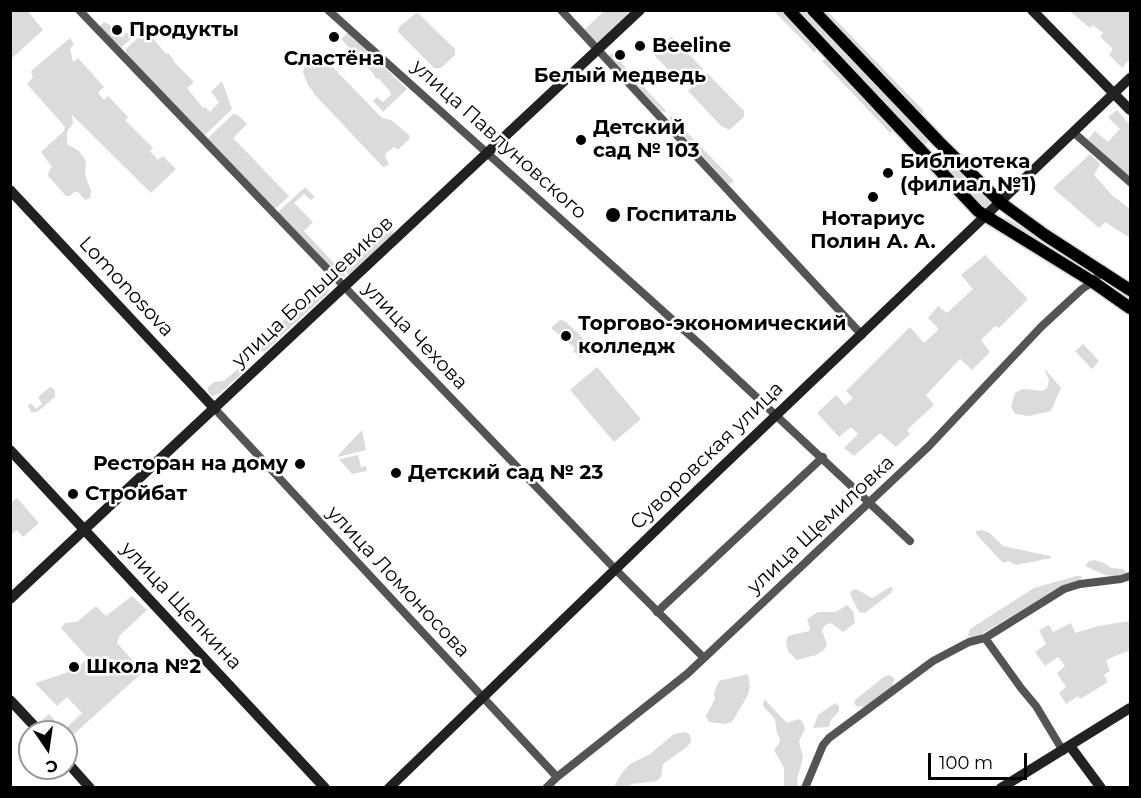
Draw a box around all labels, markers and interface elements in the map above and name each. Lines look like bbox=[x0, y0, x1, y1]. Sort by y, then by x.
place label: Продукты bbox=[129, 18, 239, 42]
marker: Продукты bbox=[110, 23, 124, 37]
marker: Сластёна bbox=[327, 30, 341, 44]
place label: Beeline bbox=[652, 34, 731, 58]
marker: Beeline bbox=[633, 39, 647, 53]
place label: Сластёна bbox=[284, 47, 384, 71]
marker: Белый медведь bbox=[613, 48, 627, 62]
street label: улица Павлуновского bbox=[407, 55, 591, 225]
place label: Белый медведь bbox=[534, 64, 706, 88]
place label: Детский сад № 103 bbox=[593, 116, 700, 163]
marker: Детский сад № 103 bbox=[574, 133, 588, 147]
place label: Библиотека (филиал №1) bbox=[900, 150, 1037, 197]
marker: Библиотека (филиал №1) bbox=[881, 166, 895, 180]
marker: Нотариус Полин А. А. bbox=[866, 190, 880, 204]
place label: Госпиталь bbox=[626, 203, 737, 227]
marker: Госпиталь bbox=[604, 206, 622, 224]
place label: Нотариус Полин А. А. bbox=[810, 207, 936, 254]
street label: улица Большевиков bbox=[227, 211, 399, 373]
street label: Lomonosova bbox=[73, 232, 179, 342]
street label: улица Чехова bbox=[357, 277, 473, 395]
place label: Торгово-экономический колледж bbox=[578, 312, 846, 359]
marker: Торгово-экономический колледж bbox=[559, 329, 573, 343]
street label: Суворовская улица bbox=[626, 377, 788, 535]
street label: улица Щемиловка bbox=[743, 451, 899, 599]
place label: Ресторан на дому bbox=[93, 452, 288, 476]
marker: Ресторан на дому bbox=[293, 457, 307, 471]
place label: Детский сад № 23 bbox=[408, 461, 603, 485]
marker: Детский сад № 23 bbox=[389, 466, 403, 480]
place label: Стройбат bbox=[85, 482, 187, 506]
marker: Стройбат bbox=[66, 487, 80, 501]
street label: улица Ломоносова bbox=[322, 501, 474, 663]
street label: улица Щепкина bbox=[116, 537, 246, 675]
place label: Школа №2 bbox=[86, 655, 201, 679]
marker: Школа №2 bbox=[67, 660, 81, 674]
north arrow bbox=[18, 720, 78, 780]
scale bar bbox=[931, 741, 1030, 779]
text: 100 m bbox=[939, 752, 993, 774]
text: С bbox=[44, 756, 60, 777]

